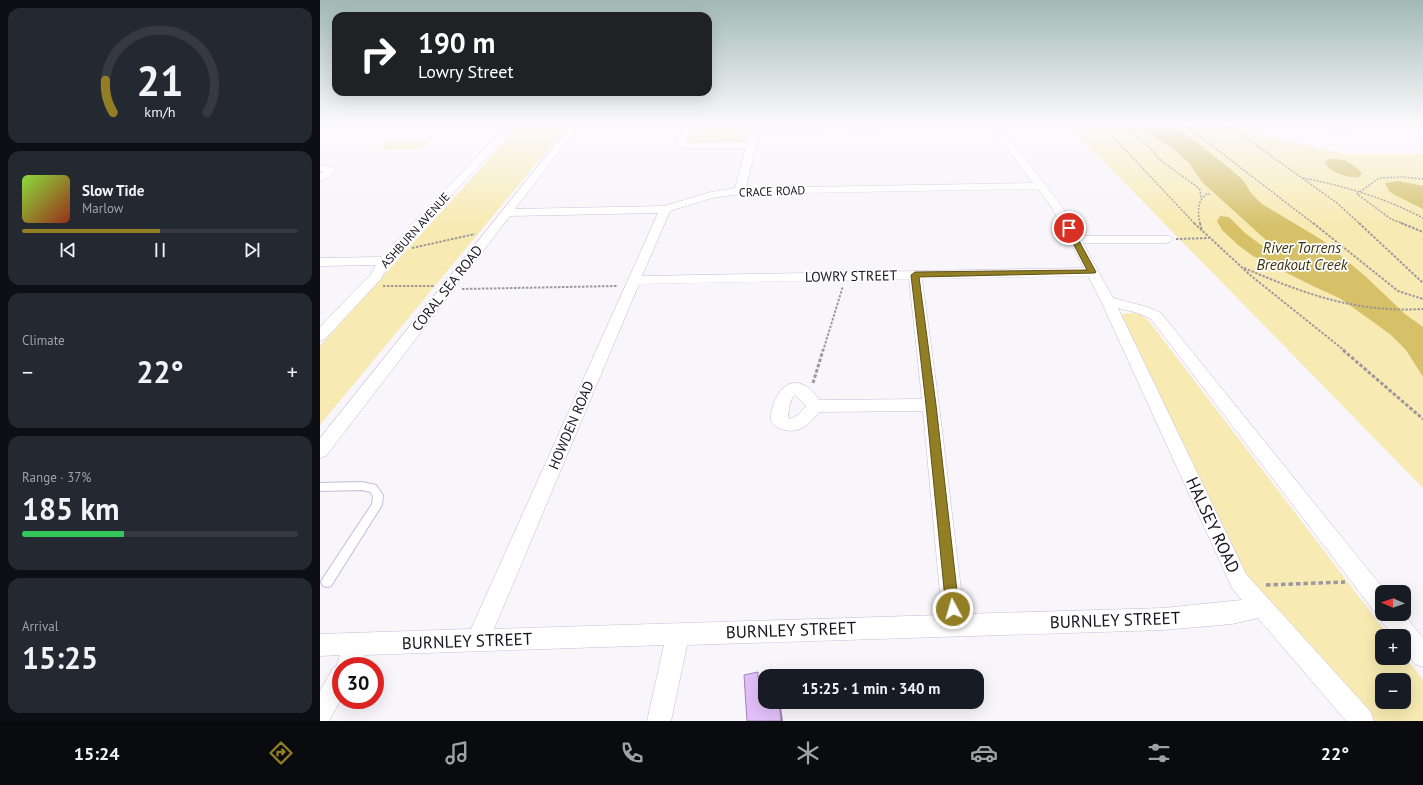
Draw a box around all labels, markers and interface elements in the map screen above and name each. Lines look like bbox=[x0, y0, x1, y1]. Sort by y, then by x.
text: 190 m bbox=[418, 24, 495, 61]
icon: right bbox=[352, 28, 404, 80]
text: 21 bbox=[136, 54, 184, 107]
text: Lowry Street bbox=[418, 60, 514, 83]
text: km/h bbox=[144, 102, 176, 121]
text: Slow Tide bbox=[82, 181, 144, 200]
street label: CRACE ROAD bbox=[739, 182, 806, 200]
street label: ASHBURN AVENUE bbox=[377, 189, 453, 271]
text: Marlow bbox=[82, 200, 123, 217]
pin bbox=[1052, 211, 1086, 245]
icon: arrive bbox=[1058, 217, 1080, 239]
water label: River Torrens Breakout Creek bbox=[1257, 238, 1349, 274]
icon: previous bbox=[57, 239, 79, 261]
icon: pause bbox=[149, 239, 171, 261]
icon: next bbox=[241, 239, 263, 261]
street label: CORAL SEA ROAD bbox=[408, 241, 486, 335]
street label: LOWRY STREET bbox=[805, 266, 897, 286]
text: Climate bbox=[22, 332, 65, 349]
text: 22° bbox=[136, 352, 184, 391]
text: − bbox=[22, 358, 33, 386]
text: + bbox=[287, 358, 298, 386]
street label: HOWDEN ROAD bbox=[544, 378, 598, 472]
text: Range · 37% bbox=[22, 469, 91, 486]
street label: HALSEY ROAD bbox=[1181, 473, 1245, 577]
text: 185 km bbox=[22, 489, 120, 528]
north arrow bbox=[1375, 585, 1411, 621]
map controls bbox=[1375, 585, 1411, 709]
position arrow bbox=[932, 588, 974, 630]
street label: BURNLEY STREET bbox=[1049, 607, 1181, 633]
street label: BURNLEY STREET bbox=[725, 617, 857, 643]
text: Arrival bbox=[22, 618, 58, 635]
street label: BURNLEY STREET bbox=[401, 628, 533, 654]
button: + bbox=[1375, 629, 1411, 665]
text: 15:25 bbox=[22, 638, 98, 677]
speed limit sign: 30 bbox=[332, 657, 384, 709]
button: − bbox=[1375, 673, 1411, 709]
text: 15:25 · 1 min · 340 m bbox=[802, 679, 940, 698]
icon: directions bbox=[267, 739, 295, 767]
icon: music bbox=[443, 739, 471, 767]
icon: phone bbox=[618, 739, 646, 767]
icon: climate bbox=[794, 739, 822, 767]
icon: car bbox=[970, 739, 998, 767]
icon: filters bbox=[1145, 739, 1173, 767]
text: 15:24 bbox=[74, 742, 119, 765]
text: 22° bbox=[1321, 742, 1349, 765]

